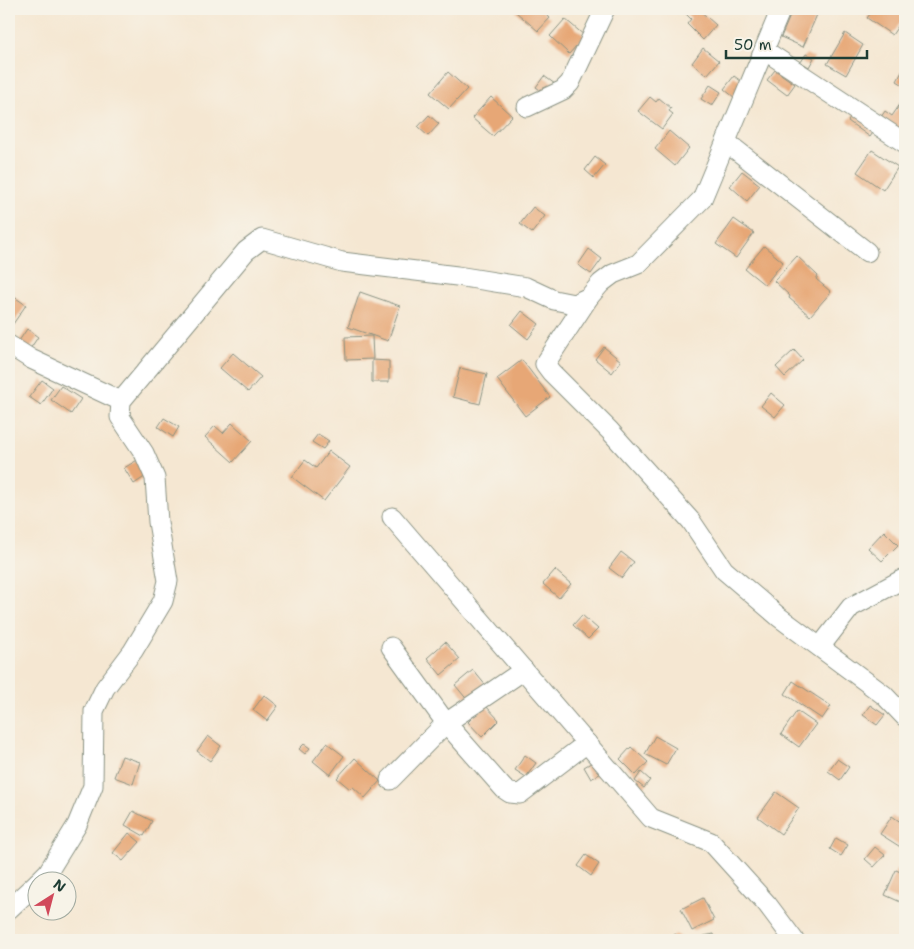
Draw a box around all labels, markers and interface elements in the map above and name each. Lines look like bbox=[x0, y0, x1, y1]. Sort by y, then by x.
scale bar bbox=[726, 28, 868, 60]
text: 50 m bbox=[734, 35, 772, 55]
north arrow bbox=[28, 872, 78, 922]
text: N bbox=[50, 875, 69, 896]

